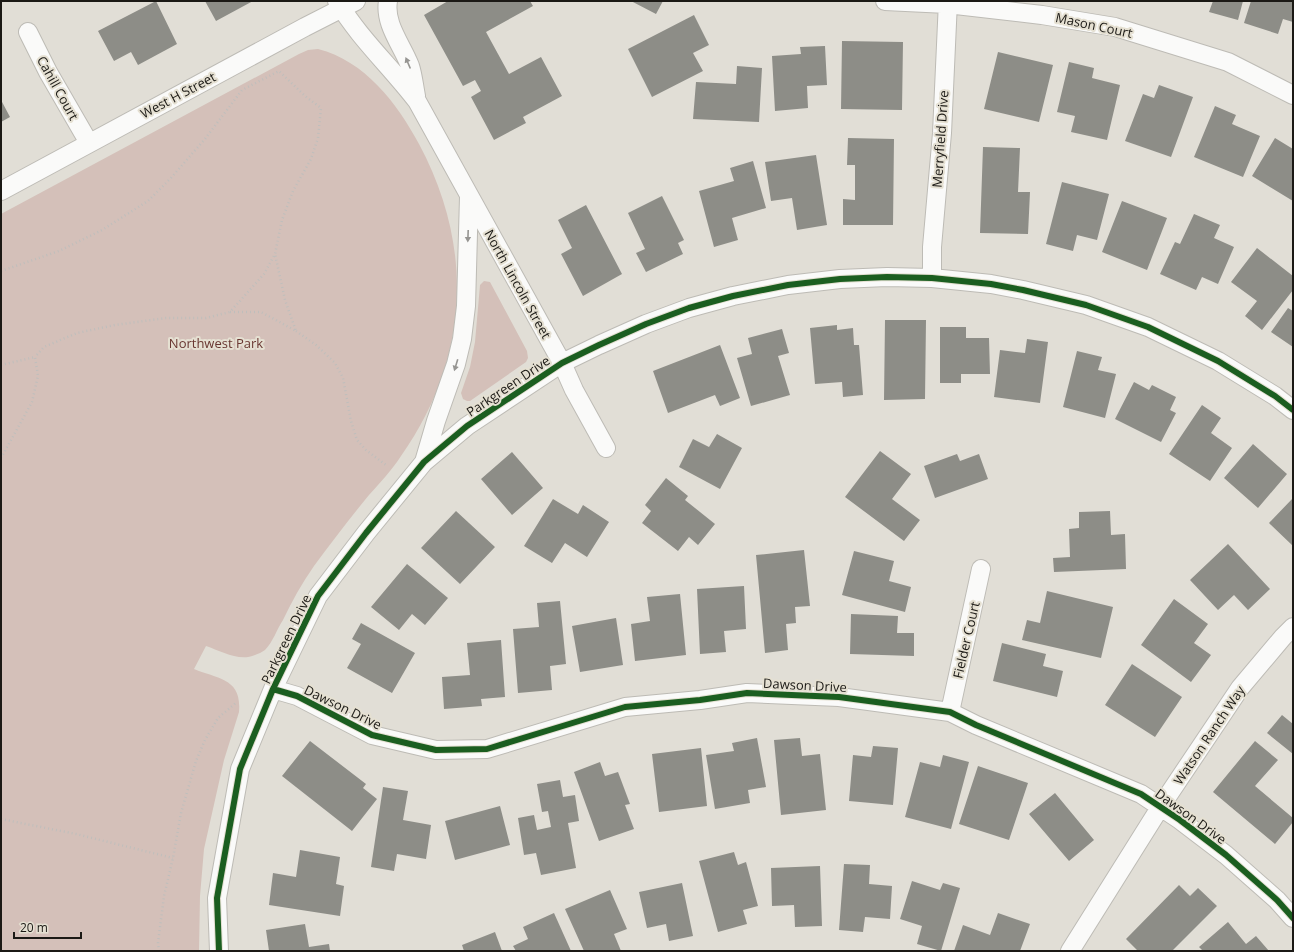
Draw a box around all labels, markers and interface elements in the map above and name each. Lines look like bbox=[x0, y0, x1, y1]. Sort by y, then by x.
street label: Mason Court bbox=[1054, 8, 1134, 42]
street label: Cahill Court bbox=[33, 53, 83, 124]
one-way arrow bbox=[405, 58, 411, 69]
street label: West H Street bbox=[137, 67, 219, 122]
street label: Merryfield Drive bbox=[928, 90, 952, 188]
street label: North Lincoln Street bbox=[481, 226, 556, 342]
one-way arrow bbox=[464, 229, 471, 242]
park label: Northwest Park bbox=[169, 334, 263, 352]
street label: Parkgreen Drive bbox=[463, 351, 553, 421]
one-way arrow bbox=[453, 359, 459, 371]
street label: Parkgreen Drive bbox=[257, 591, 315, 687]
street label: Fielder Court bbox=[948, 599, 984, 680]
street label: Dawson Drive bbox=[763, 674, 847, 696]
street label: Dawson Drive bbox=[301, 681, 385, 733]
street label: Watson Ranch Way bbox=[1169, 682, 1249, 788]
street label: Dawson Drive bbox=[1152, 784, 1230, 848]
scale bar bbox=[14, 914, 81, 940]
text: 20 m bbox=[20, 919, 48, 936]

